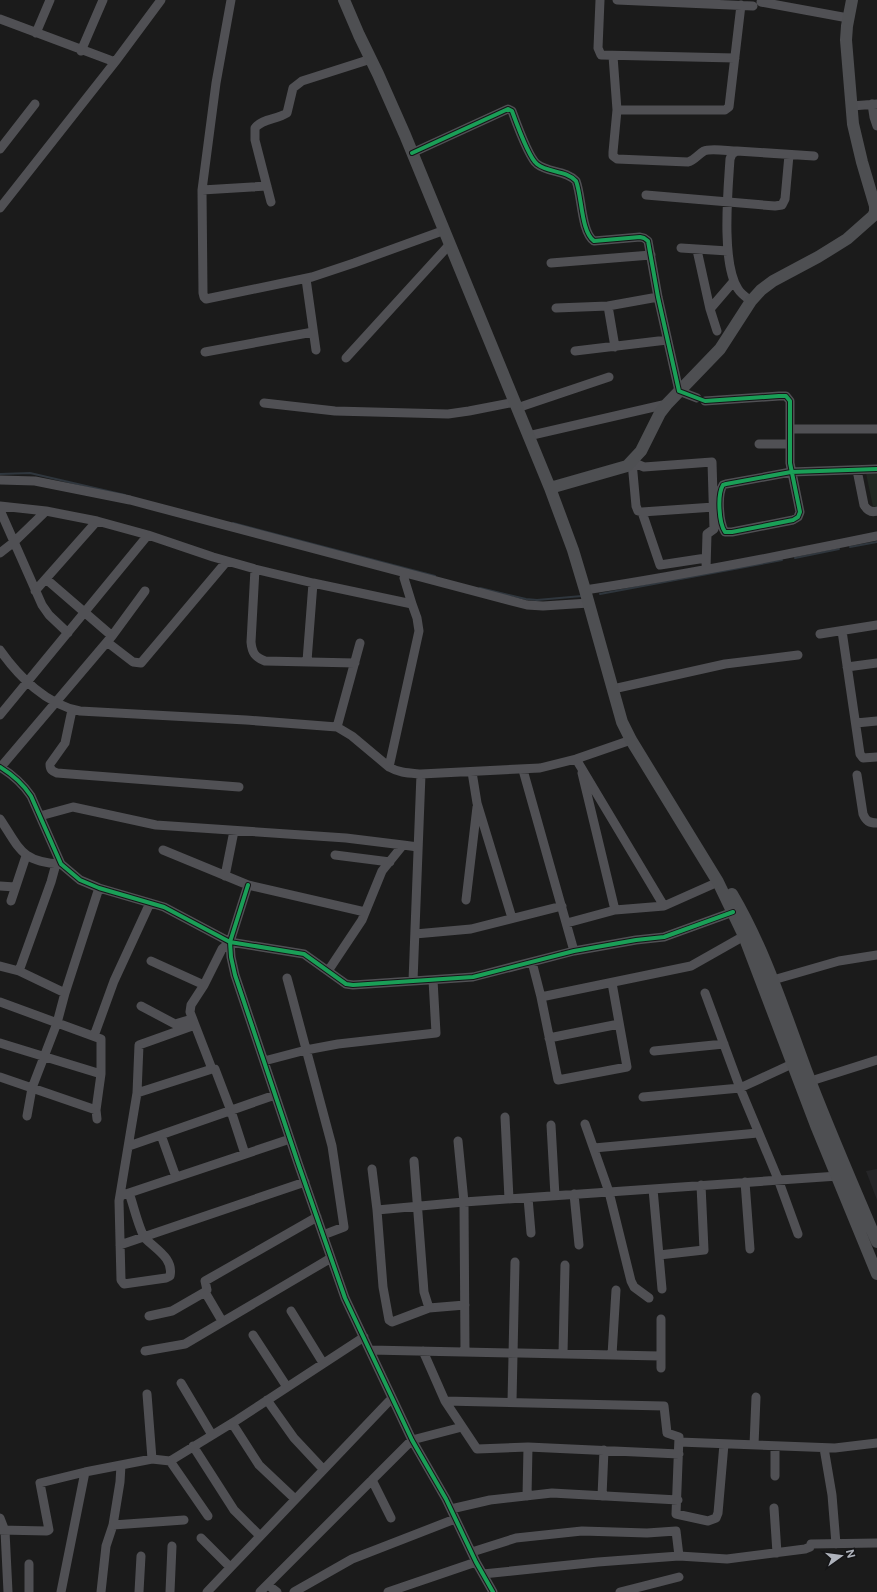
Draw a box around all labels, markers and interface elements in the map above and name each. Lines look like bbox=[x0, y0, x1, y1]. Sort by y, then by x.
north arrow bbox=[821, 1536, 861, 1576]
text: N bbox=[844, 1548, 858, 1559]

